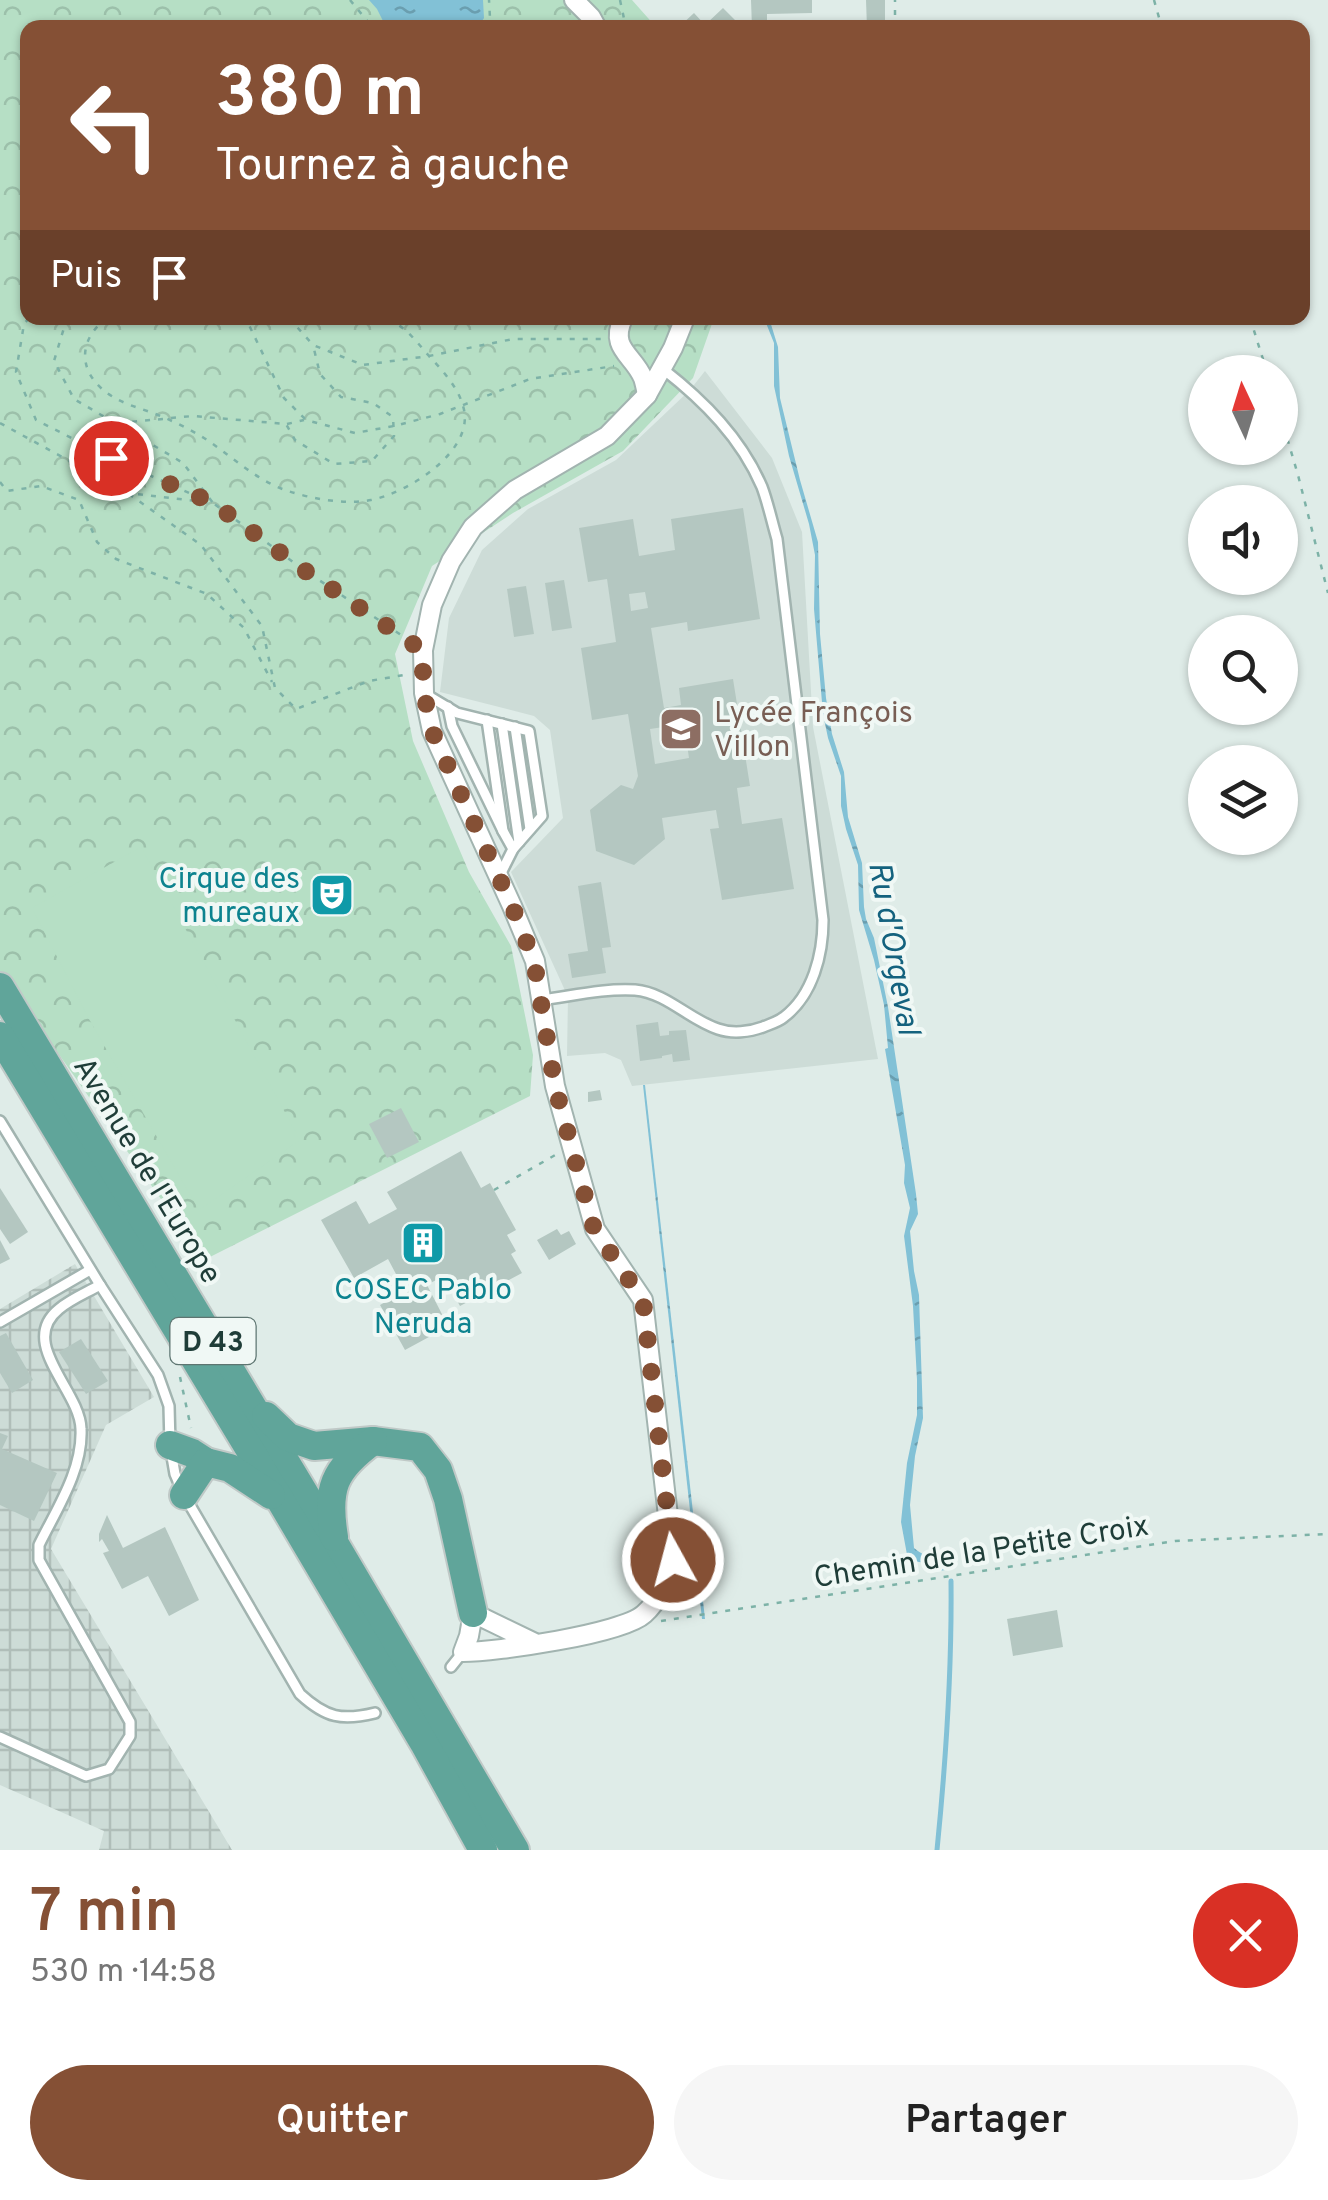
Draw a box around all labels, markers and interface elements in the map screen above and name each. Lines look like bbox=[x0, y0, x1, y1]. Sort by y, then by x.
text: 380 m bbox=[215, 52, 425, 141]
icon: left bbox=[50, 60, 180, 190]
text: Tournez à gauche bbox=[215, 139, 570, 196]
icon: arrive bbox=[142, 250, 197, 305]
text: Puis bbox=[50, 253, 122, 302]
north arrow bbox=[1188, 355, 1298, 465]
map controls bbox=[1188, 355, 1298, 855]
pin bbox=[69, 416, 154, 501]
icon: arrive bbox=[84, 431, 139, 486]
button: sound bbox=[1188, 485, 1298, 595]
button: search bbox=[1188, 615, 1298, 725]
place label: Lycée François Villon bbox=[714, 696, 913, 767]
school or university icon: Lycée François Villon bbox=[658, 706, 704, 752]
button: layers bbox=[1188, 745, 1298, 855]
water label: Ru d'Orgeval bbox=[857, 859, 927, 1040]
place label: Cirque des mureaux bbox=[158, 862, 300, 933]
theatre icon: Cirque des mureaux bbox=[309, 872, 355, 918]
street label: Avenue de l'Europe bbox=[64, 1051, 228, 1291]
building icon: COSEC Pablo Neruda bbox=[400, 1220, 446, 1266]
place label: COSEC Pablo Neruda bbox=[334, 1273, 512, 1344]
road number: D 43 bbox=[170, 1318, 256, 1364]
position arrow bbox=[621, 1508, 725, 1612]
street label: Chemin de la Petite Croix bbox=[811, 1509, 1151, 1598]
text: 7 min bbox=[30, 1877, 179, 1953]
button: close bbox=[1193, 1883, 1298, 1988]
text: 530 m · 14:58 bbox=[30, 1953, 217, 1993]
button: Quitter bbox=[30, 2065, 654, 2180]
button: Partager bbox=[674, 2065, 1298, 2180]

